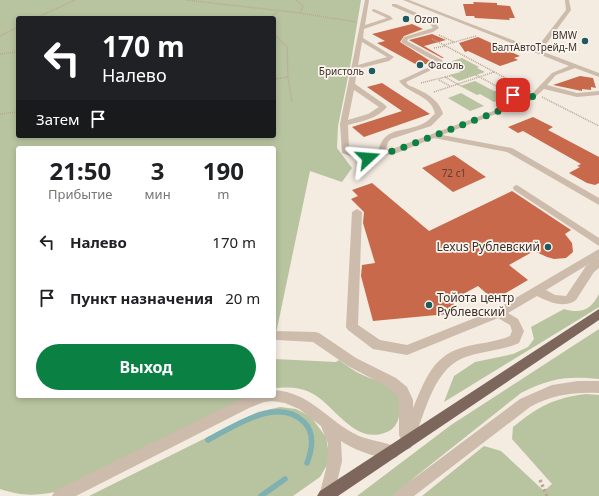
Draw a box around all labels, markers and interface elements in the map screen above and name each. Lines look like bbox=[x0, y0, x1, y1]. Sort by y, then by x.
place label: Ozon bbox=[414, 12, 439, 26]
marker: Ozon bbox=[401, 14, 411, 24]
text: 170 m bbox=[102, 27, 185, 65]
place label: BMW БалтАвтоТрейд-М bbox=[492, 28, 578, 54]
icon: left bbox=[36, 32, 88, 84]
marker: BMW БалтАвтоТрейд-М bbox=[580, 36, 590, 46]
place label: Фасоль bbox=[428, 58, 464, 72]
marker: Фасоль bbox=[415, 60, 425, 70]
text: Налево bbox=[102, 63, 167, 87]
place label: Бристоль bbox=[319, 64, 364, 78]
marker: Бристоль bbox=[367, 66, 377, 76]
pin bbox=[496, 78, 530, 112]
icon: arrive bbox=[502, 84, 524, 106]
icon: arrive bbox=[87, 108, 109, 130]
text: Затем bbox=[36, 109, 79, 129]
position arrow bbox=[347, 137, 389, 179]
text: 21:50 bbox=[49, 154, 111, 187]
text: 3 bbox=[151, 154, 164, 187]
text: 190 bbox=[203, 154, 244, 187]
house number: 72 с1 bbox=[442, 166, 466, 180]
text: Прибытие bbox=[48, 185, 113, 203]
text: мин bbox=[145, 185, 171, 203]
text: m bbox=[217, 185, 229, 203]
icon: left bbox=[36, 231, 58, 253]
text: Налево bbox=[70, 232, 127, 252]
text: 170 m bbox=[212, 232, 256, 252]
place label: Lexus Рублевский bbox=[436, 238, 540, 255]
marker: Lexus Рублевский bbox=[543, 242, 553, 252]
icon: arrive bbox=[36, 287, 58, 309]
text: Пункт назначения bbox=[70, 288, 213, 308]
text: 20 m bbox=[225, 288, 260, 308]
place label: Тойота центр Рублевский bbox=[437, 289, 514, 320]
marker: Тойота центр Рублевский bbox=[424, 300, 434, 310]
button: Выход bbox=[36, 344, 256, 390]

